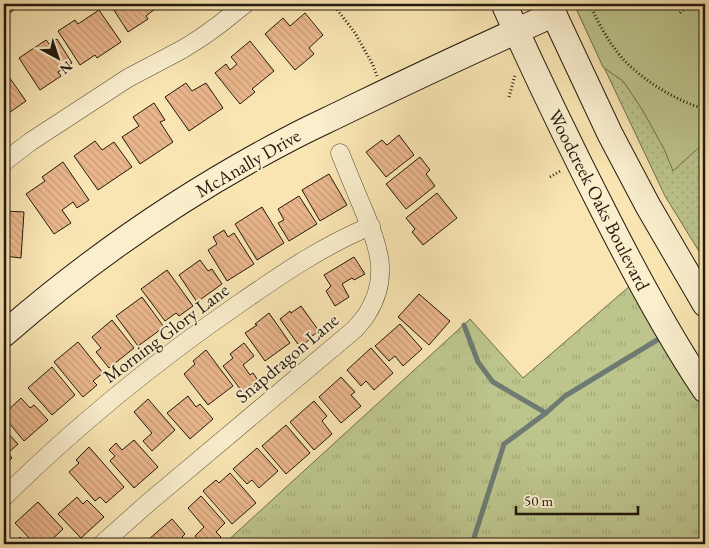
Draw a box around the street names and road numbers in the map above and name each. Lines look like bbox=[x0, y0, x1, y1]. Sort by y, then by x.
street label: Woodcreek Oaks Boulevard bbox=[542, 105, 656, 295]
street label: McAnally Drive bbox=[191, 123, 305, 203]
street label: Morning Glory Lane bbox=[98, 277, 234, 389]
street label: Snapdragon Lane bbox=[230, 307, 344, 409]

